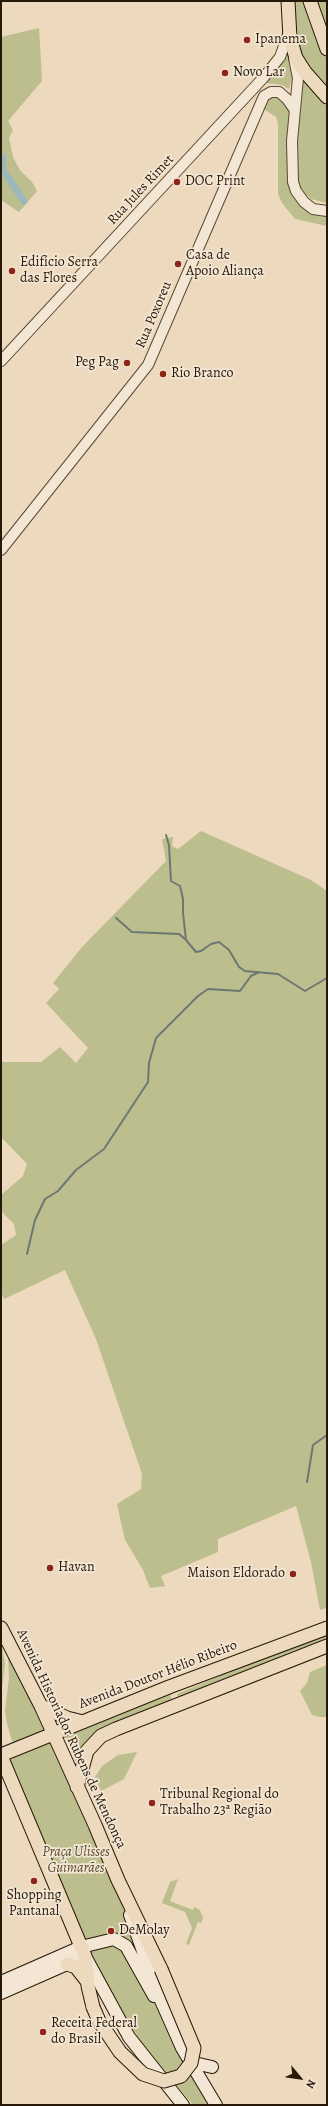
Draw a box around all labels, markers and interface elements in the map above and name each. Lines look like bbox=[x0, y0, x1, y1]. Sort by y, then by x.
place label: Ipanema bbox=[255, 32, 306, 48]
marker: Ipanema bbox=[242, 35, 252, 45]
place label: Novo Lar bbox=[233, 65, 284, 81]
marker: Novo Lar bbox=[220, 68, 230, 78]
street label: Rua Jules Rimet bbox=[104, 151, 178, 229]
place label: DOC Print bbox=[185, 174, 245, 190]
marker: DOC Print bbox=[172, 177, 182, 187]
place label: Casa de Apoio Aliança bbox=[186, 248, 264, 280]
place label: Edifício Serra das Flores bbox=[20, 255, 98, 288]
marker: Casa de Apoio Aliança bbox=[173, 259, 183, 269]
marker: Edifício Serra das Flores bbox=[7, 266, 17, 276]
street label: Rua Poxoreu bbox=[132, 279, 176, 351]
place label: Peg Pag bbox=[75, 355, 119, 371]
marker: Peg Pag bbox=[122, 358, 132, 368]
place label: Rio Branco bbox=[171, 366, 233, 382]
marker: Rio Branco bbox=[158, 369, 168, 379]
place label: Havan bbox=[58, 1560, 95, 1576]
marker: Havan bbox=[45, 1563, 55, 1573]
place label: Maison Eldorado bbox=[187, 1566, 285, 1582]
marker: Maison Eldorado bbox=[288, 1569, 298, 1579]
street label: Avenida Historiador Rubens de Mendonça bbox=[13, 1627, 129, 1851]
street label: Avenida Doutor Hélio Ribeiro bbox=[76, 1637, 240, 1713]
place label: Tribunal Regional do Trabalho 23ª Região bbox=[160, 1787, 279, 1820]
marker: Tribunal Regional do Trabalho 23ª Região bbox=[147, 1798, 157, 1808]
park label: Praça Ulisses Guimarães bbox=[42, 1845, 110, 1878]
marker: Shopping Pantanal bbox=[29, 1876, 39, 1886]
place label: Shopping Pantanal bbox=[6, 1888, 62, 1920]
place label: DeMolay bbox=[119, 1923, 170, 1939]
marker: DeMolay bbox=[106, 1926, 116, 1936]
place label: Receita Federal do Brasil bbox=[51, 2016, 137, 2048]
marker: Receita Federal do Brasil bbox=[38, 2027, 48, 2037]
north arrow bbox=[280, 2058, 320, 2098]
text: N bbox=[302, 2077, 319, 2091]

